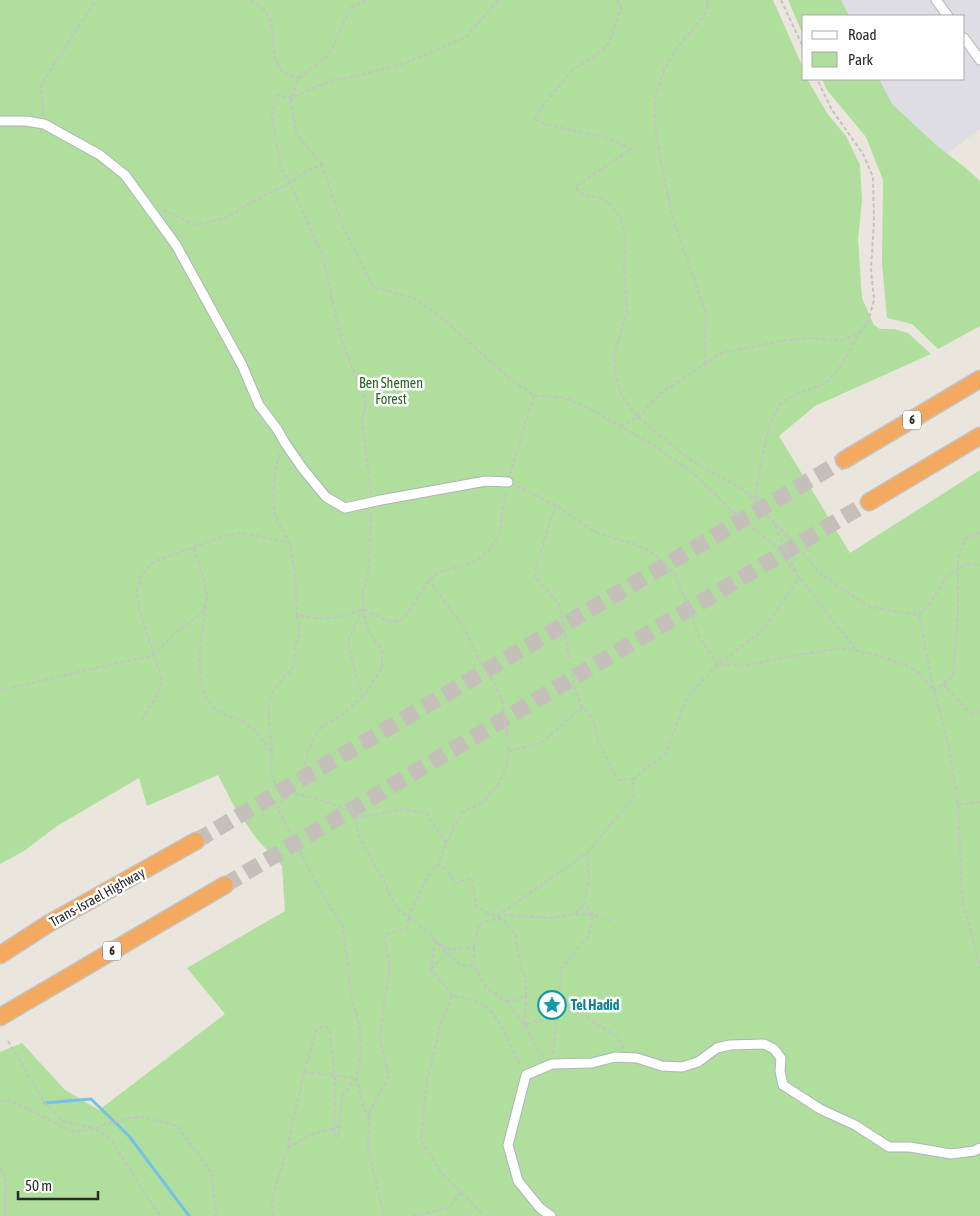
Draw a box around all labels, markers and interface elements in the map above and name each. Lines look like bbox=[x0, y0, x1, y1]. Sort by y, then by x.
legend bbox=[802, 15, 965, 80]
text: Road bbox=[848, 26, 877, 43]
text: Park bbox=[848, 51, 873, 68]
park label: Ben Shemen Forest bbox=[359, 375, 423, 407]
road number: 6 bbox=[903, 410, 921, 430]
street label: Trans-Israel Highway bbox=[47, 864, 148, 930]
road number: 6 bbox=[103, 941, 121, 960]
place icon: Tel Hadid bbox=[537, 990, 567, 1020]
place label: Tel Hadid bbox=[571, 997, 620, 1013]
scale bar bbox=[18, 1168, 98, 1200]
text: 50 m bbox=[25, 1177, 52, 1194]

